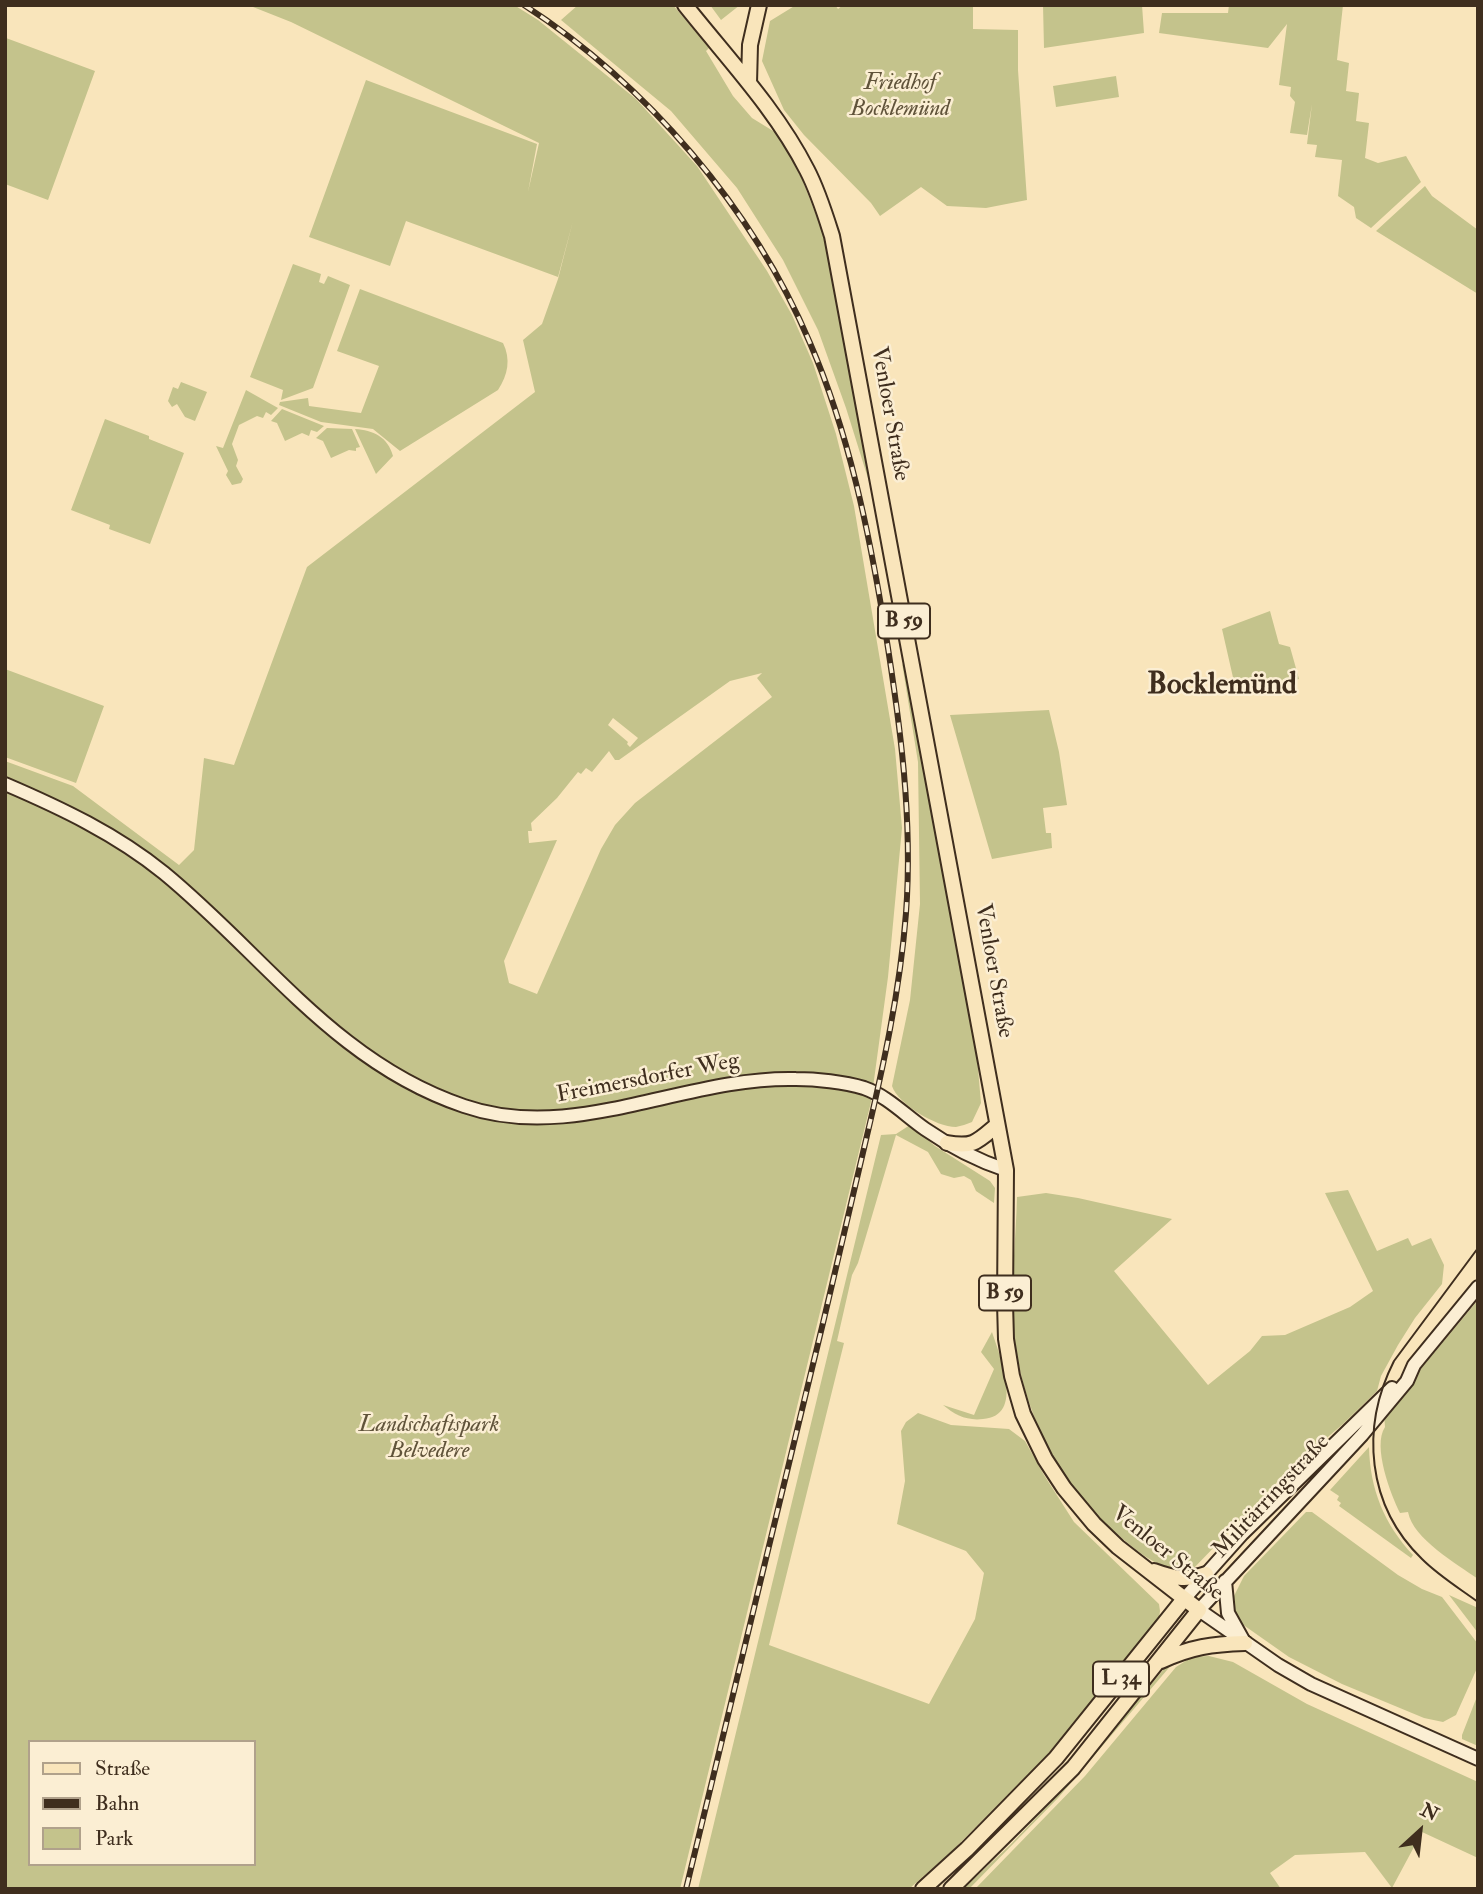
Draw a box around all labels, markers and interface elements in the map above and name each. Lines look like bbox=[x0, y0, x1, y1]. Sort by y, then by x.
park label: Friedhof Bocklemünd bbox=[850, 70, 950, 124]
street label: Venloer Straße bbox=[864, 345, 914, 483]
road number: B 59 bbox=[878, 604, 930, 638]
district label: Bocklemünd bbox=[1147, 669, 1297, 705]
street label: Venloer Straße bbox=[968, 902, 1018, 1040]
street label: Freimersdorfer Weg bbox=[554, 1048, 742, 1110]
road number: B 59 bbox=[979, 1276, 1031, 1310]
park label: Landschaftspark Belvedere bbox=[359, 1412, 499, 1466]
street label: Militärringstraße bbox=[1208, 1429, 1336, 1565]
street label: Venloer Straße bbox=[1105, 1500, 1229, 1608]
road number: L 34 bbox=[1093, 1662, 1149, 1696]
legend bbox=[28, 1740, 256, 1866]
text: Straße bbox=[95, 1755, 150, 1782]
text: Bahn bbox=[95, 1790, 139, 1817]
north arrow bbox=[1385, 1796, 1455, 1866]
text: N bbox=[1416, 1798, 1443, 1827]
text: Park bbox=[95, 1825, 133, 1852]

